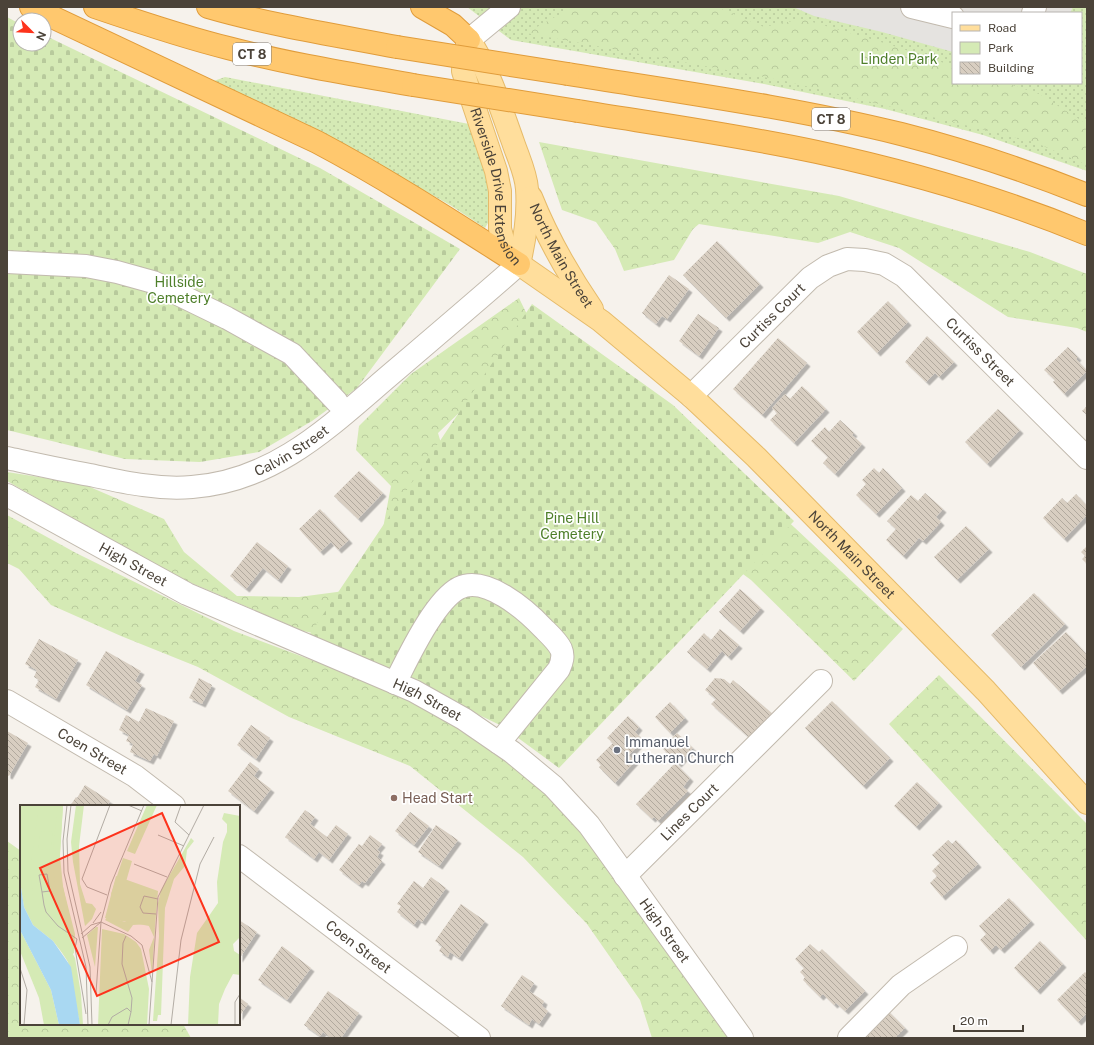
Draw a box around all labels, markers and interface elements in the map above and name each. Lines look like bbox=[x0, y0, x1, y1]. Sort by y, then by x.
north arrow bbox=[12, 12, 52, 52]
legend bbox=[952, 12, 1082, 84]
text: Road bbox=[988, 21, 1016, 35]
text: N bbox=[34, 30, 48, 42]
text: Park bbox=[988, 41, 1014, 55]
road number: CT 8 bbox=[233, 43, 271, 65]
park label: Linden Park bbox=[860, 51, 938, 67]
text: Building bbox=[988, 61, 1034, 75]
street label: Riverside Drive Extension bbox=[467, 106, 525, 268]
road number: CT 8 bbox=[812, 108, 850, 130]
street label: North Main Street bbox=[527, 201, 597, 311]
park label: Hillside Cemetery bbox=[147, 274, 211, 306]
street label: Curtiss Court bbox=[736, 280, 808, 352]
street label: Curtiss Street bbox=[943, 314, 1018, 390]
street label: Calvin Street bbox=[252, 422, 332, 479]
street label: North Main Street bbox=[805, 507, 899, 602]
park label: Pine Hill Cemetery bbox=[540, 510, 604, 542]
street label: High Street bbox=[96, 539, 170, 590]
street label: High Street bbox=[391, 675, 464, 724]
street label: Coen Street bbox=[55, 724, 130, 778]
place label: Immanuel Lutheran Church bbox=[625, 734, 734, 766]
marker: Immanuel Lutheran Church bbox=[612, 745, 622, 755]
street label: Lines Court bbox=[657, 780, 722, 844]
place label: Head Start bbox=[402, 790, 473, 806]
marker: Head Start bbox=[389, 793, 399, 803]
inset map bbox=[20, 805, 240, 1025]
street label: High Street bbox=[636, 895, 693, 966]
street label: Coen Street bbox=[323, 917, 394, 977]
scale bar bbox=[954, 1007, 1023, 1033]
text: 20 m bbox=[960, 1014, 988, 1028]

